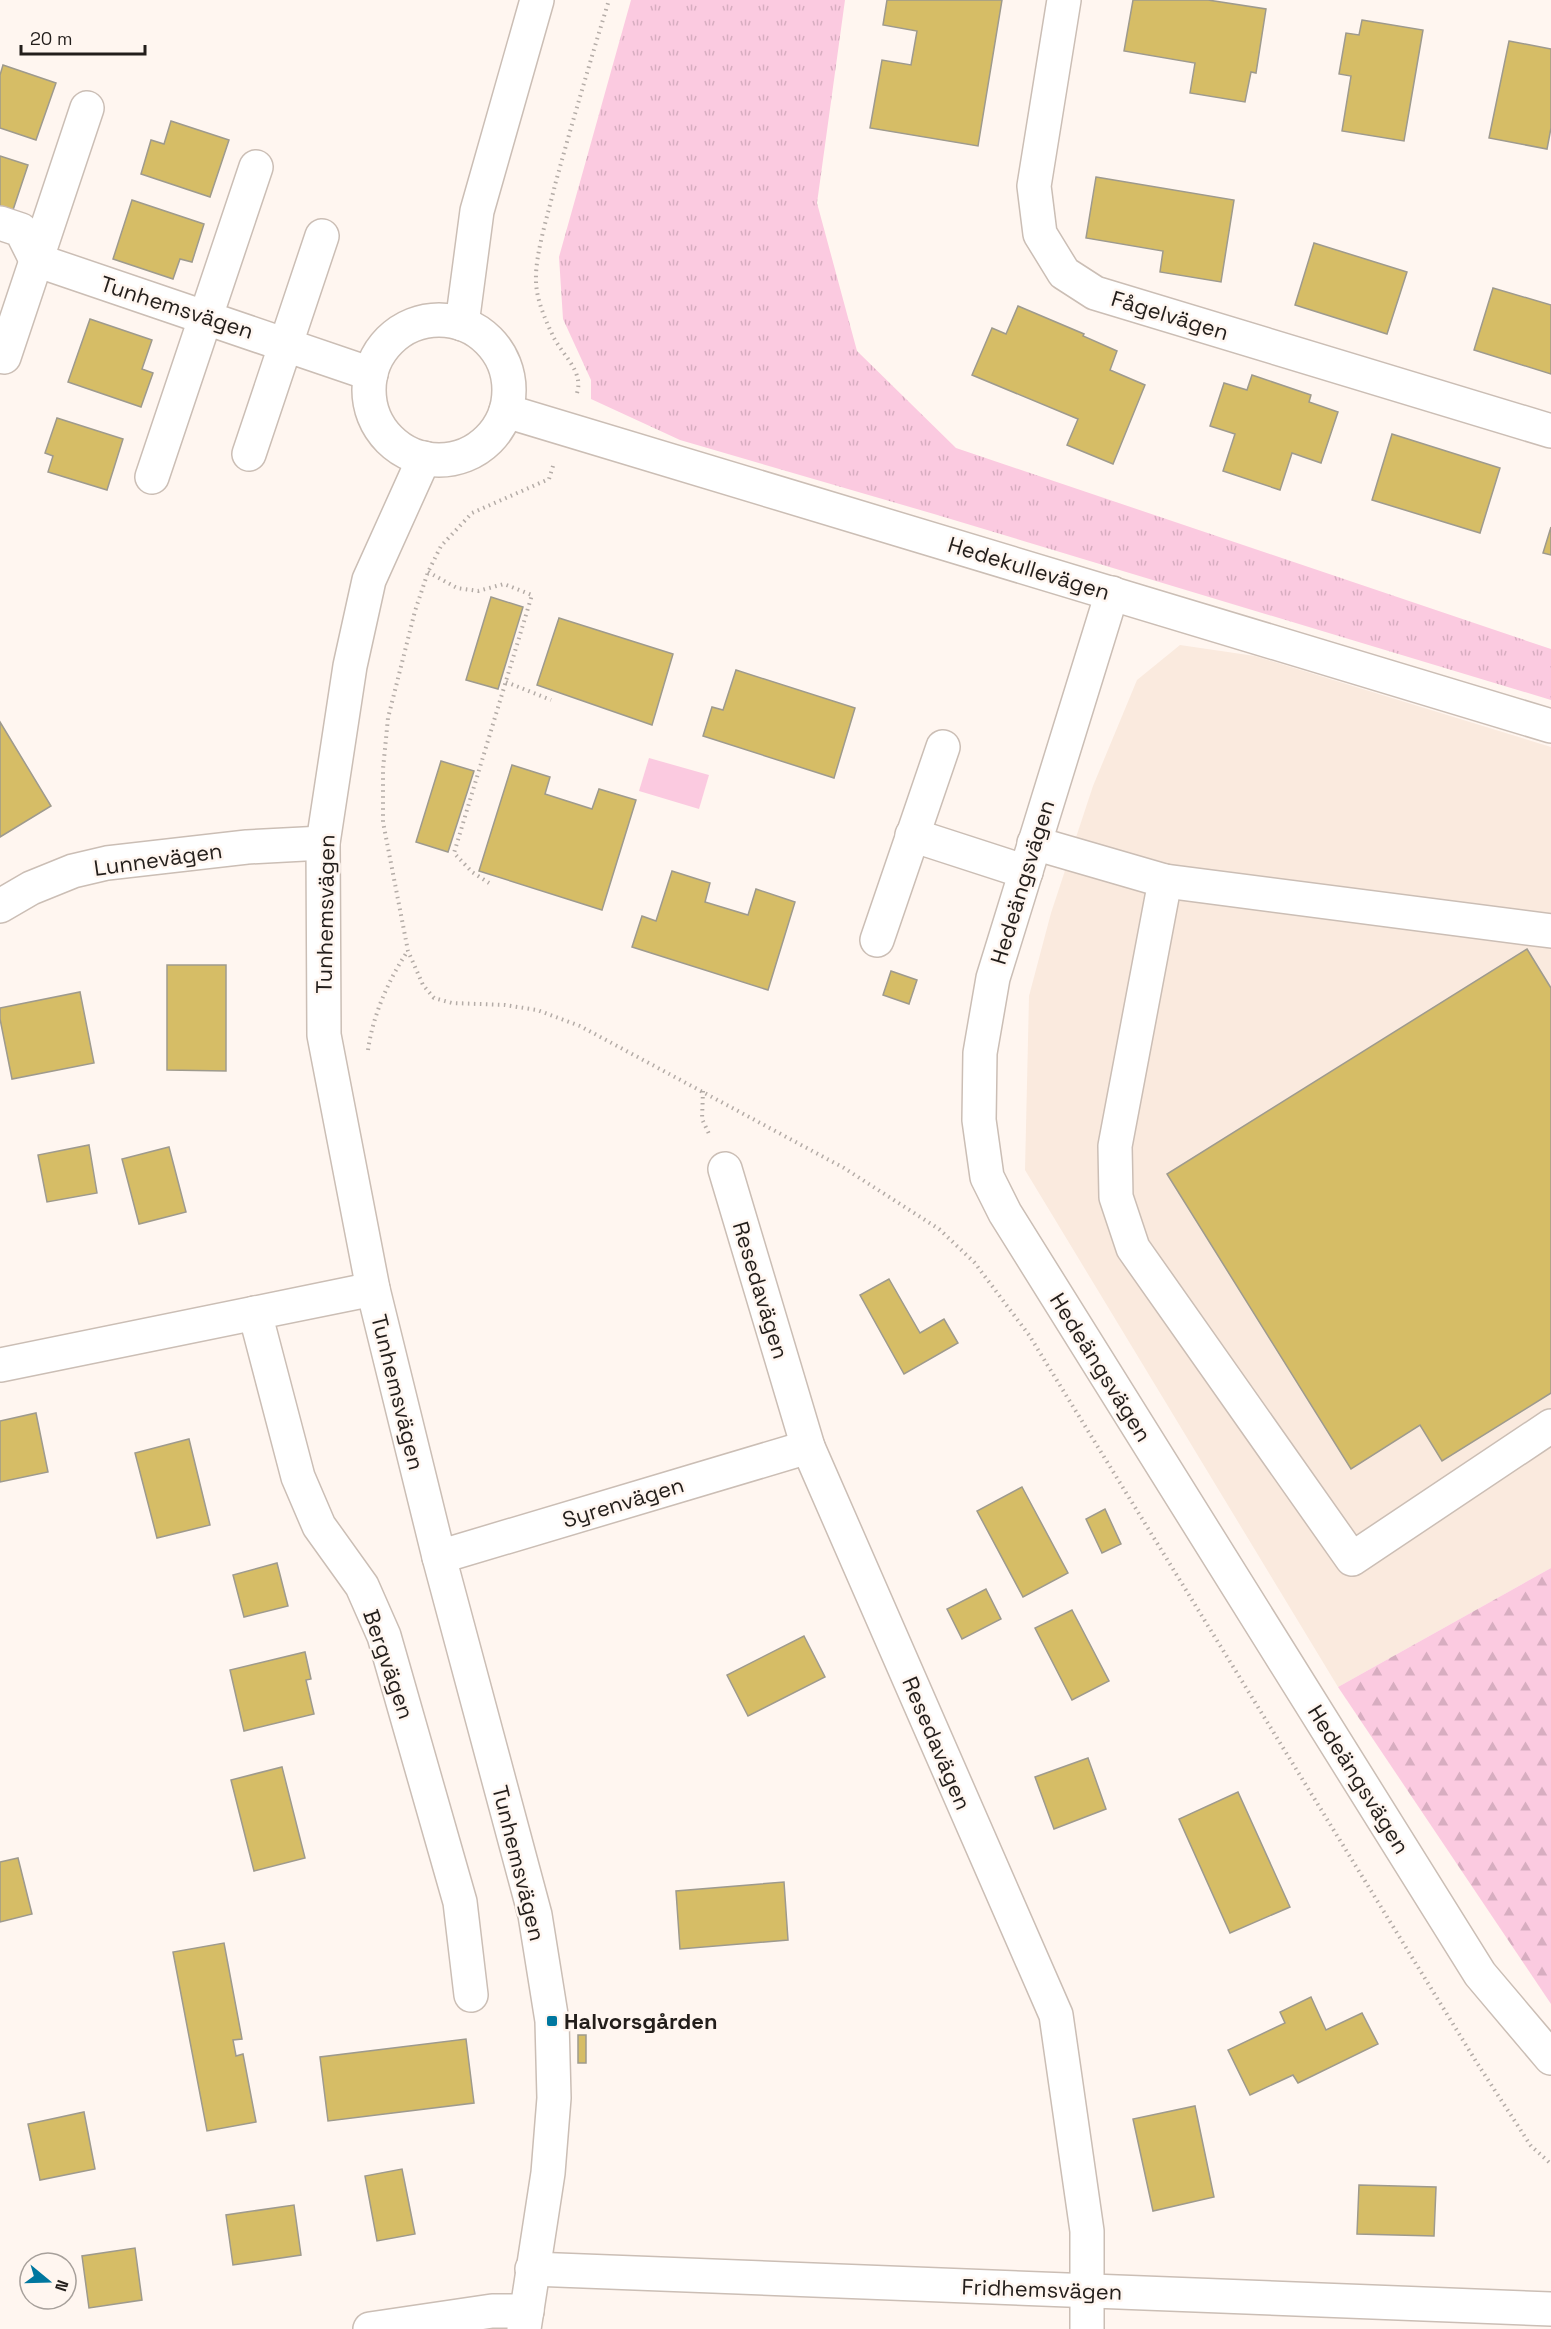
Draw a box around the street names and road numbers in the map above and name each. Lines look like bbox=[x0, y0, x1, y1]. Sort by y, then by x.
street label: Tunhemsvägen bbox=[97, 269, 257, 345]
street label: Fågelvägen bbox=[1108, 284, 1232, 346]
street label: Hedekullevägen bbox=[945, 530, 1113, 606]
street label: Hedeängsvägen bbox=[984, 796, 1060, 968]
street label: Tunhemsvägen bbox=[310, 834, 340, 994]
street label: Lunnevägen bbox=[92, 836, 224, 882]
street label: Resedavägen bbox=[727, 1218, 795, 1362]
street label: Hedeängsvägen bbox=[1044, 1287, 1158, 1447]
street label: Tunhemsvägen bbox=[365, 1311, 431, 1473]
street label: Syrenvägen bbox=[559, 1470, 687, 1534]
street label: Bergvägen bbox=[357, 1606, 421, 1722]
street label: Resedavägen bbox=[896, 1672, 978, 1814]
street label: Hedeängsvägen bbox=[1302, 1699, 1416, 1859]
street label: Tunhemsvägen bbox=[486, 1782, 552, 1944]
street label: Fridhemsvägen bbox=[961, 2272, 1123, 2306]

